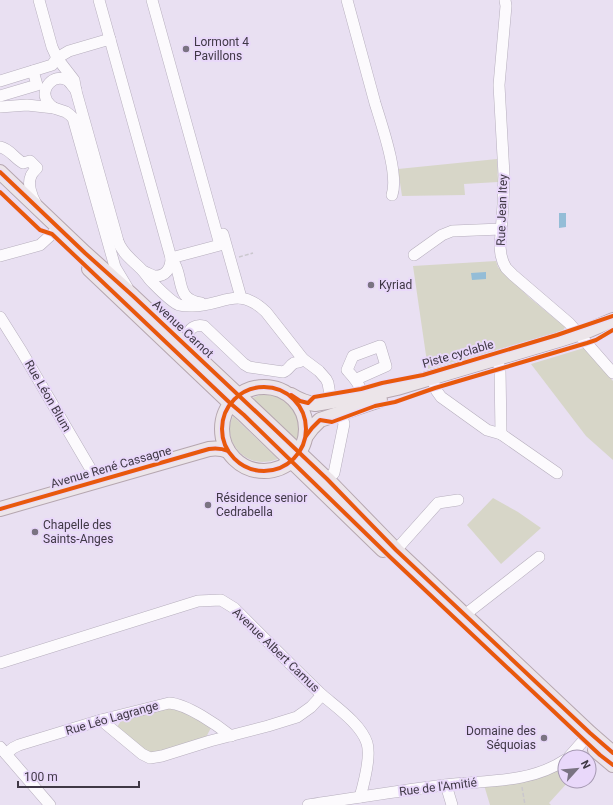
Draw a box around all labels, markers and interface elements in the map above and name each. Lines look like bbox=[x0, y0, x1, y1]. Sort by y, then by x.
place label: Lormont 4 Pavillons bbox=[194, 35, 249, 63]
marker: Lormont 4 Pavillons bbox=[181, 44, 191, 54]
street label: Rue Jean Itey bbox=[494, 174, 510, 246]
place label: Kyriad bbox=[379, 278, 412, 292]
marker: Kyriad bbox=[366, 280, 376, 290]
street label: Avenue Carnot bbox=[150, 297, 216, 361]
street label: Piste cyclable bbox=[421, 337, 495, 371]
street label: Rue Léon Blum bbox=[22, 358, 74, 434]
street label: Avenue René Cassagne bbox=[49, 443, 173, 491]
place label: Résidence senior Cedrabella bbox=[216, 491, 307, 519]
marker: Résidence senior Cedrabella bbox=[203, 500, 213, 510]
place label: Chapelle des Saints-Anges bbox=[43, 518, 113, 546]
marker: Chapelle des Saints-Anges bbox=[30, 527, 40, 537]
street label: Avenue Albert Camus bbox=[230, 605, 322, 695]
street label: Rue Léo Lagrange bbox=[64, 698, 160, 738]
place label: Domaine des Séquoias bbox=[466, 724, 536, 752]
marker: Domaine des Séquoias bbox=[539, 733, 549, 743]
north arrow bbox=[557, 749, 597, 789]
text: N bbox=[578, 758, 593, 771]
scale bar bbox=[18, 763, 139, 789]
text: 100 m bbox=[24, 770, 58, 784]
street label: Rue de l'Amitié bbox=[398, 775, 478, 799]

